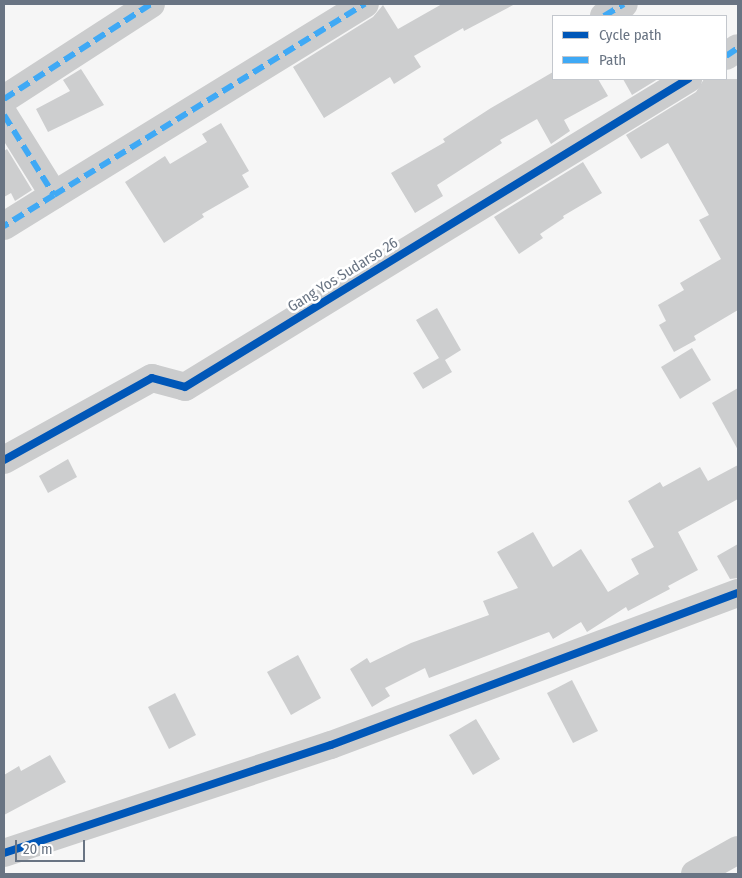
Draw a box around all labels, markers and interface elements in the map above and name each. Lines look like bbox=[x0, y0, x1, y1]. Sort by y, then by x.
legend bbox=[552, 15, 727, 80]
text: Cycle path bbox=[599, 26, 662, 44]
text: Path bbox=[599, 51, 626, 69]
street label: Gang Yos Sudarso 26 bbox=[285, 234, 401, 316]
scale bar bbox=[18, 830, 88, 862]
text: 20 m bbox=[23, 840, 53, 858]

